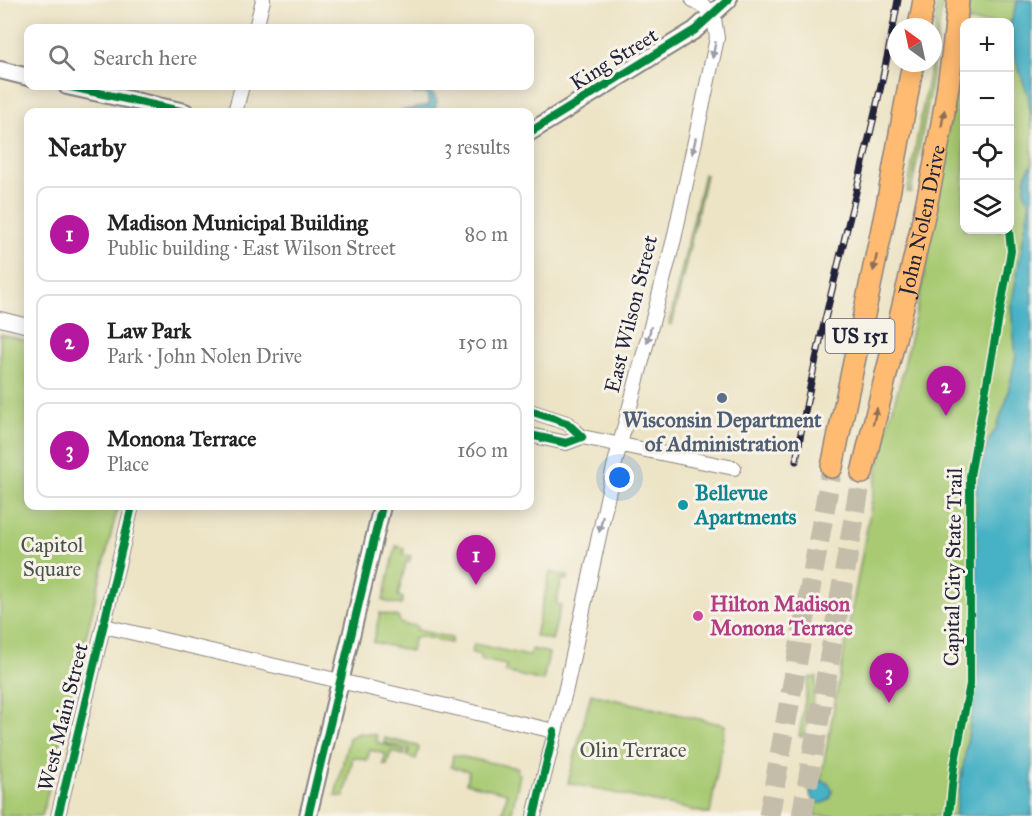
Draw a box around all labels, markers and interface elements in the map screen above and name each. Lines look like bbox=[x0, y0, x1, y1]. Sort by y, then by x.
north arrow bbox=[888, 18, 942, 72]
map controls bbox=[960, 18, 1014, 234]
button: + bbox=[960, 18, 1014, 72]
street label: King Street bbox=[565, 22, 663, 96]
search box bbox=[24, 24, 534, 90]
icon: search bbox=[45, 41, 78, 74]
one-way arrow bbox=[709, 41, 718, 60]
text: Search here bbox=[93, 44, 197, 71]
button: − bbox=[960, 72, 1014, 126]
one-way arrow bbox=[938, 108, 947, 127]
button: locate bbox=[960, 126, 1014, 180]
text: Nearby bbox=[48, 131, 126, 163]
text: 3 results bbox=[444, 135, 510, 159]
one-way arrow bbox=[689, 137, 698, 156]
street label: John Nolen Drive bbox=[893, 142, 951, 300]
button: layers bbox=[960, 180, 1014, 234]
text: Madison Municipal Building bbox=[107, 209, 368, 236]
text: 1 bbox=[66, 222, 73, 246]
text: 80 m bbox=[465, 222, 508, 246]
street label: East Wilson Street bbox=[599, 232, 663, 395]
text: Public building · East Wilson Street bbox=[107, 236, 396, 260]
one-way arrow bbox=[870, 253, 879, 272]
text: Law Park bbox=[107, 317, 191, 344]
road number: US 151 bbox=[826, 319, 894, 353]
one-way arrow bbox=[644, 327, 653, 345]
text: 2 bbox=[65, 330, 74, 354]
text: 150 m bbox=[458, 330, 508, 354]
text: Park · John Nolen Drive bbox=[107, 344, 302, 368]
pin: 2 bbox=[926, 366, 966, 416]
marker: Wisconsin Department of Administration bbox=[715, 391, 729, 405]
place label: Wisconsin Department of Administration bbox=[623, 407, 822, 457]
one-way arrow bbox=[871, 407, 881, 425]
text: Monona Terrace bbox=[107, 425, 256, 452]
text: 3 bbox=[66, 438, 74, 462]
text: 160 m bbox=[457, 438, 508, 462]
text: Place bbox=[107, 452, 149, 476]
your location bbox=[605, 463, 634, 492]
street label: Capital City State Trail bbox=[938, 467, 968, 667]
place label: Bellevue Apartments bbox=[693, 480, 797, 530]
marker: Bellevue Apartments bbox=[676, 498, 690, 512]
one-way arrow bbox=[596, 515, 605, 534]
park label: Capitol Square bbox=[20, 532, 84, 582]
pin: 1 bbox=[456, 536, 496, 585]
place label: Hilton Madison Monona Terrace bbox=[710, 591, 853, 641]
marker: Hilton Madison Monona Terrace bbox=[691, 609, 705, 623]
street label: West Main Street bbox=[32, 640, 94, 794]
pin: 3 bbox=[870, 654, 908, 703]
park label: Olin Terrace bbox=[580, 737, 687, 763]

